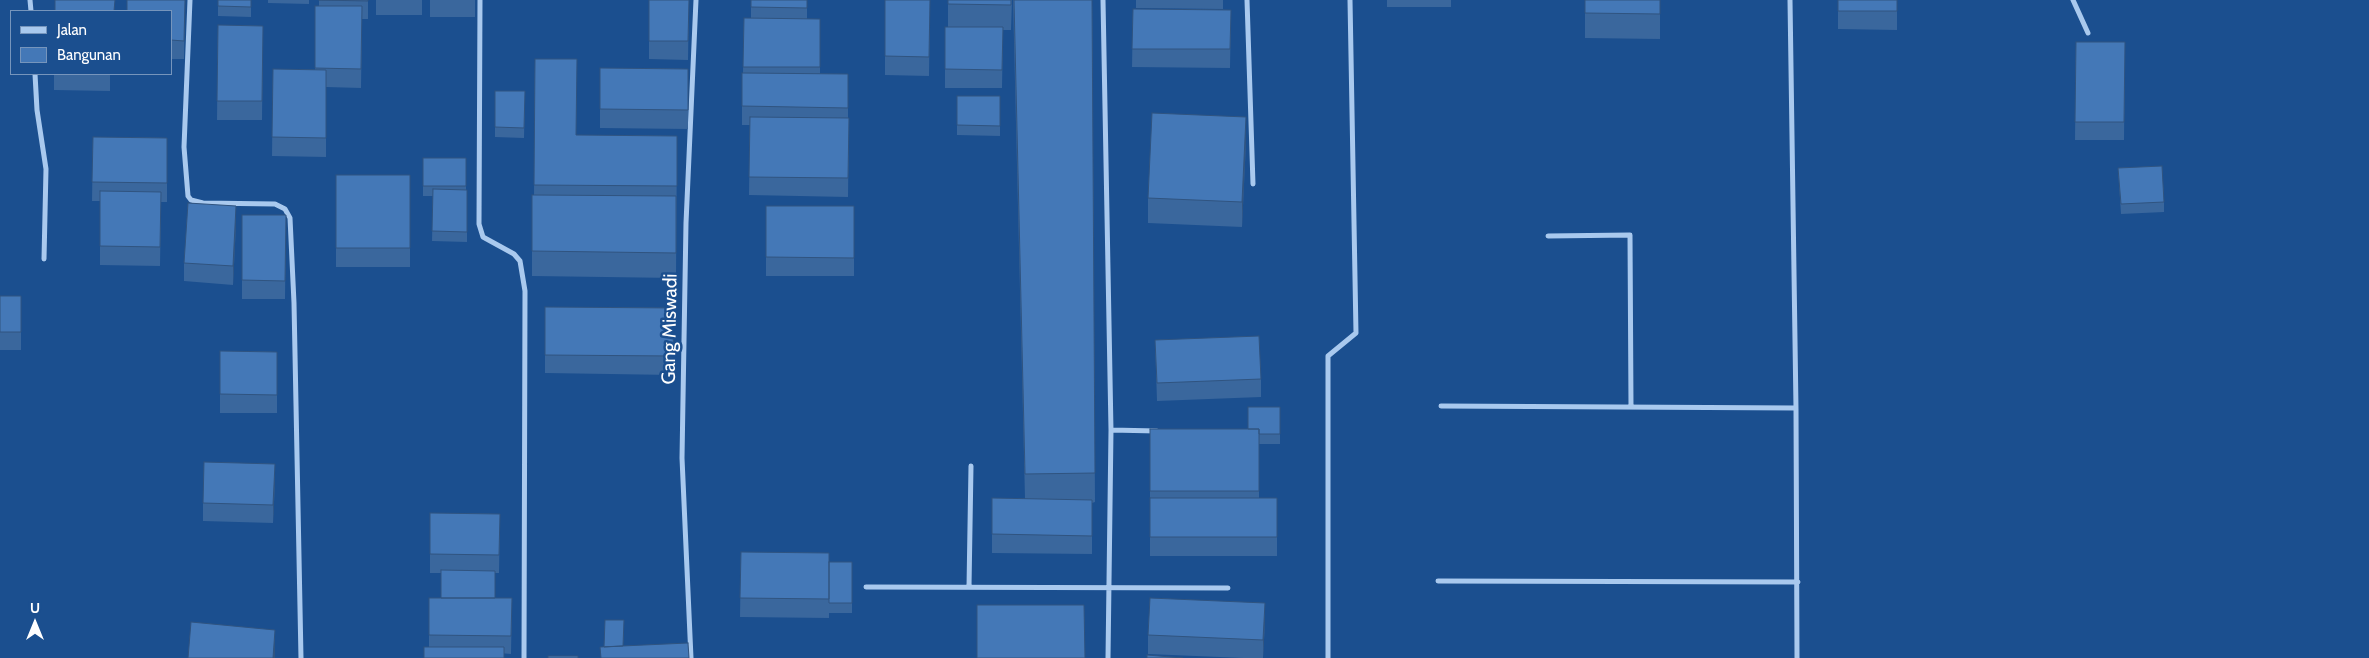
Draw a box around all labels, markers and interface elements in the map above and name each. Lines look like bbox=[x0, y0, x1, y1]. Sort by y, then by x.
legend bbox=[10, 10, 172, 75]
text: Jalan bbox=[57, 21, 87, 39]
text: Bangunan bbox=[57, 46, 121, 64]
street label: Gang Miswadi bbox=[658, 273, 682, 385]
north arrow bbox=[10, 598, 60, 648]
text: U bbox=[30, 599, 40, 617]

